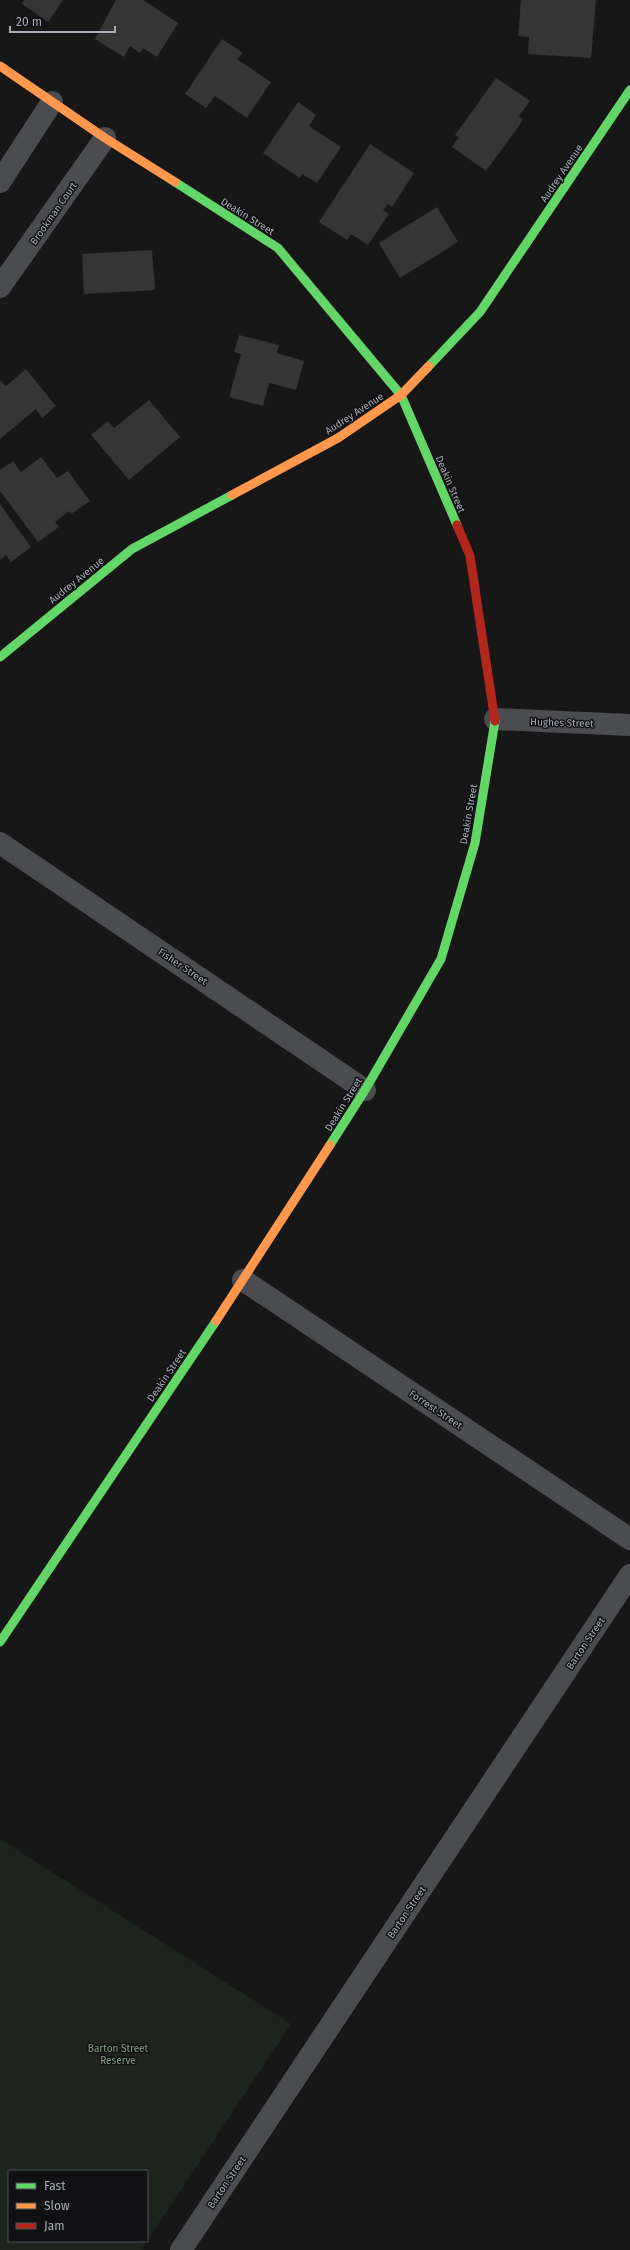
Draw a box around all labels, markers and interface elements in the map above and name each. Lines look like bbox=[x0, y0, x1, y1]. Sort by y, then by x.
scale bar bbox=[10, 8, 115, 34]
text: 20 m bbox=[16, 15, 42, 29]
street label: Audrey Avenue bbox=[538, 142, 586, 205]
street label: Brookman Court bbox=[28, 180, 80, 247]
street label: Deakin Street bbox=[219, 196, 277, 238]
street label: Audrey Avenue bbox=[323, 390, 386, 437]
street label: Deakin Street bbox=[433, 454, 468, 515]
street label: Audrey Avenue bbox=[47, 555, 107, 607]
street label: Hughes Street bbox=[530, 716, 594, 730]
street label: Deakin Street bbox=[458, 783, 480, 845]
street label: Fisher Street bbox=[155, 946, 210, 988]
street label: Deakin Street bbox=[323, 1075, 365, 1133]
street label: Deakin Street bbox=[145, 1347, 189, 1404]
street label: Forrest Street bbox=[407, 1388, 465, 1432]
street label: Barton Street bbox=[564, 1615, 608, 1672]
street label: Barton Street bbox=[385, 1884, 429, 1941]
park label: Barton Street Reserve bbox=[88, 2043, 149, 2067]
street label: Barton Street bbox=[205, 2154, 249, 2211]
legend bbox=[8, 2170, 148, 2242]
text: Fast bbox=[44, 2179, 66, 2193]
text: Slow bbox=[44, 2199, 70, 2213]
text: Jam bbox=[44, 2219, 64, 2233]

